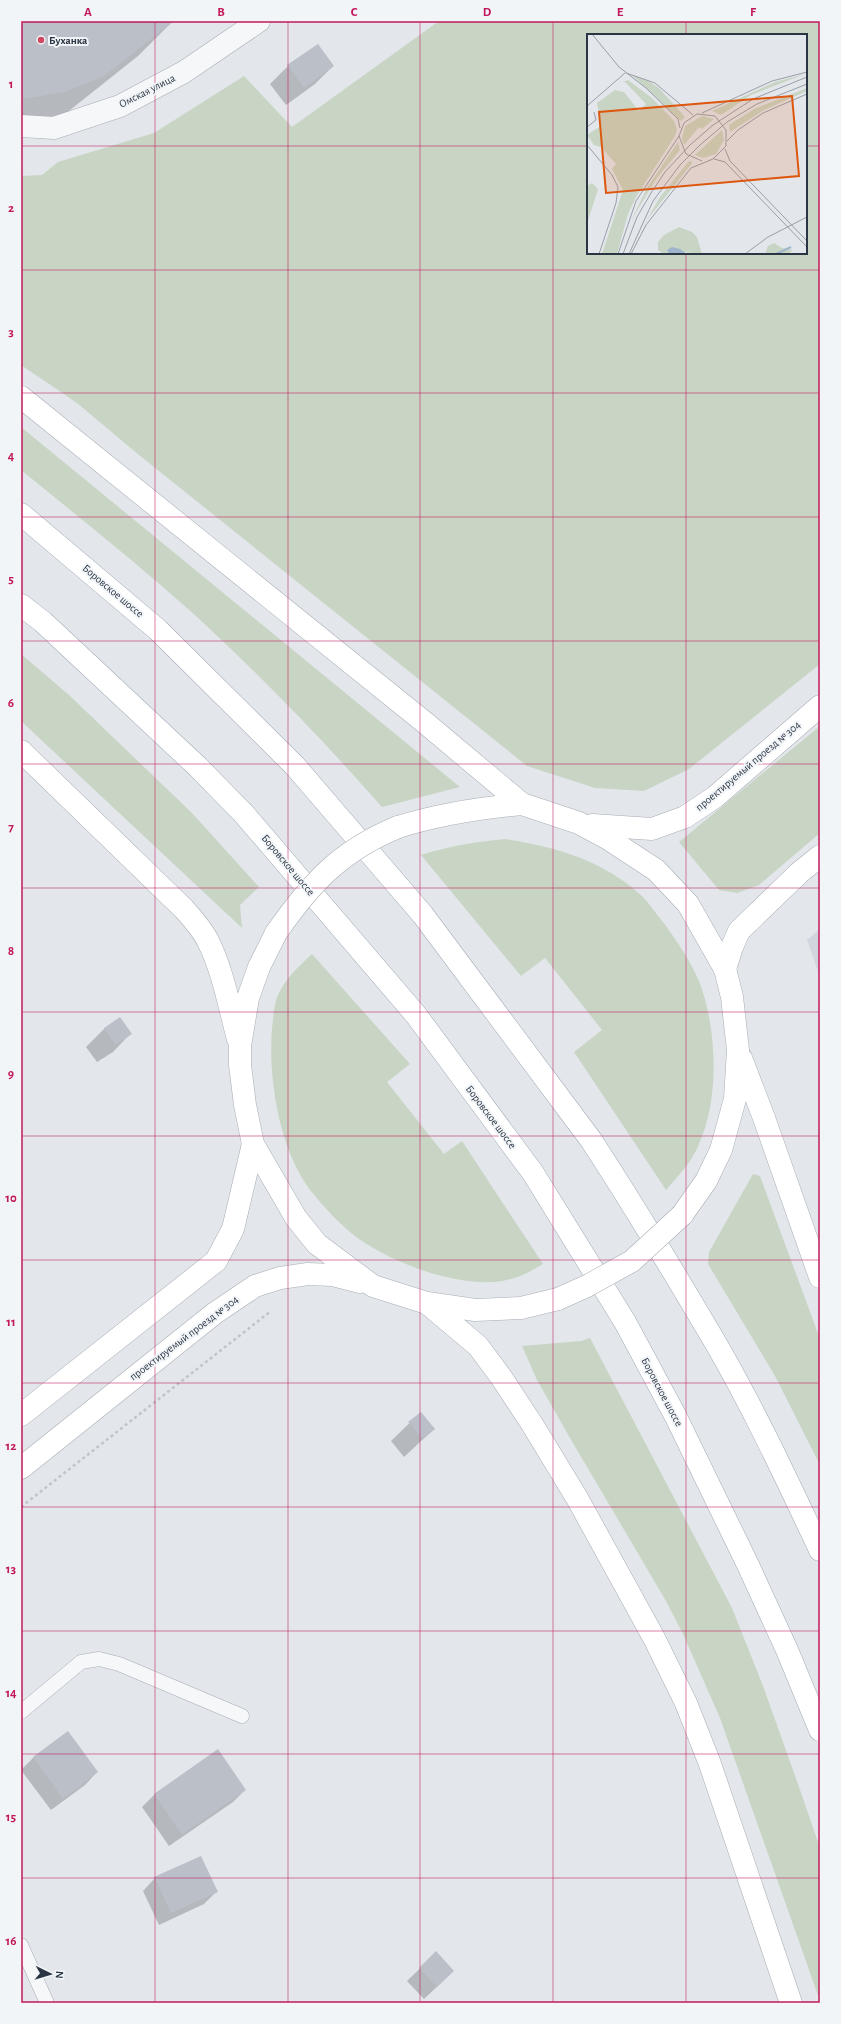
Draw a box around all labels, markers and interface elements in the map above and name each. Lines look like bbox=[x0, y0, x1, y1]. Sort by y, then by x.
text: A bbox=[84, 6, 92, 19]
text: B bbox=[217, 6, 225, 19]
text: C bbox=[351, 6, 358, 19]
text: D bbox=[483, 6, 492, 19]
text: E bbox=[617, 6, 624, 19]
text: F bbox=[750, 6, 757, 19]
inset map bbox=[587, 34, 807, 254]
marker: Буханка bbox=[36, 35, 46, 45]
place label: Буханка bbox=[49, 35, 87, 46]
street label: Омская улица bbox=[117, 72, 177, 110]
text: 1 bbox=[9, 78, 13, 91]
text: 2 bbox=[8, 202, 14, 215]
text: 3 bbox=[8, 326, 14, 339]
text: 4 bbox=[8, 450, 15, 463]
street label: Боровское шоссе bbox=[80, 562, 146, 620]
text: 5 bbox=[8, 573, 14, 586]
text: 6 bbox=[8, 697, 14, 710]
street label: проектируемый проезд № 304 bbox=[693, 719, 803, 813]
text: 7 bbox=[8, 821, 14, 834]
street label: Боровское шоссе bbox=[259, 832, 317, 898]
text: 8 bbox=[8, 945, 14, 958]
text: 9 bbox=[8, 1068, 14, 1081]
street label: Боровское шоссе bbox=[464, 1083, 518, 1151]
text: 10 bbox=[5, 1192, 17, 1205]
street label: проектируемый проезд № 304 bbox=[128, 1294, 240, 1382]
text: 11 bbox=[6, 1316, 16, 1329]
street label: Боровское шоссе bbox=[639, 1356, 685, 1428]
text: 12 bbox=[6, 1440, 16, 1453]
text: 13 bbox=[6, 1563, 17, 1576]
text: 14 bbox=[5, 1687, 17, 1700]
text: 15 bbox=[6, 1811, 17, 1824]
text: 16 bbox=[6, 1935, 16, 1948]
north arrow bbox=[30, 1954, 70, 1994]
text: N bbox=[54, 1971, 65, 1979]

